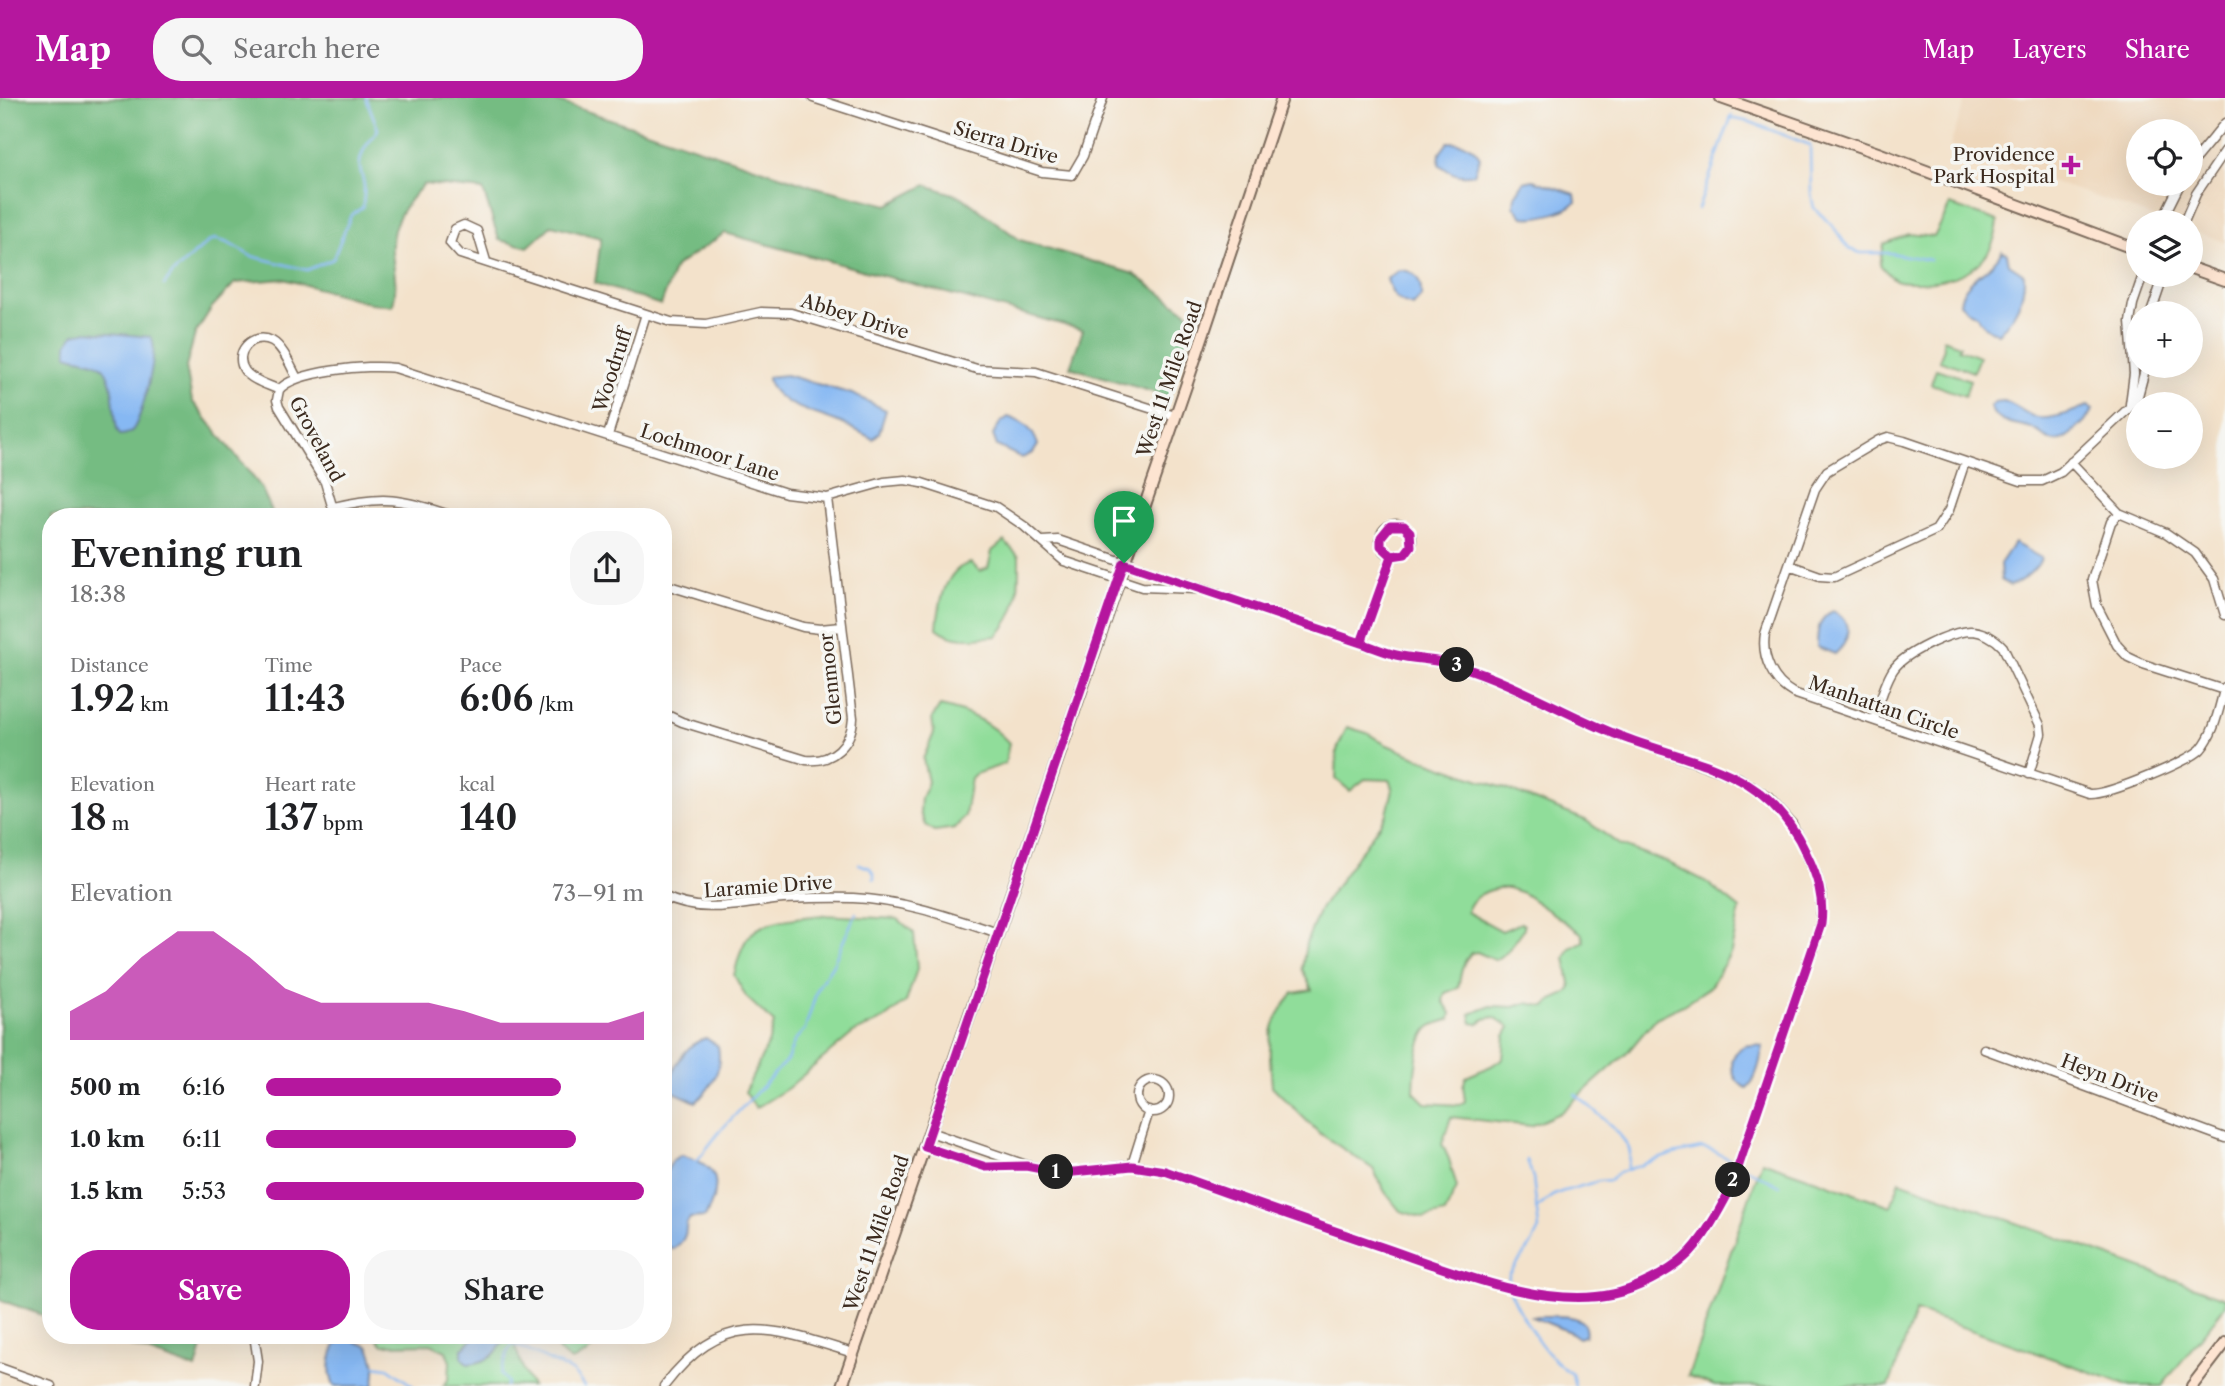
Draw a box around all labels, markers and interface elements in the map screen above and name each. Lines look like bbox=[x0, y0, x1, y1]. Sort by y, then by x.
search box bbox=[153, 18, 643, 81]
text: Map bbox=[35, 29, 111, 70]
icon: search bbox=[177, 30, 215, 68]
text: Search here bbox=[233, 33, 380, 65]
text: Map bbox=[1923, 35, 1974, 64]
text: Layers bbox=[2012, 35, 2087, 64]
text: Share bbox=[2125, 35, 2190, 64]
street label: Sierra Drive bbox=[951, 117, 1061, 168]
map controls bbox=[2126, 119, 2203, 469]
button: locate bbox=[2126, 119, 2203, 196]
place label: Providence Park Hospital bbox=[1933, 143, 2055, 188]
marker: Providence Park Hospital bbox=[2061, 155, 2081, 175]
button: layers bbox=[2126, 210, 2203, 287]
street label: Abbey Drive bbox=[797, 289, 912, 344]
street label: West 11 Mile Road bbox=[1132, 297, 1207, 461]
button: + bbox=[2126, 301, 2203, 378]
street label: Woodruff bbox=[588, 323, 637, 416]
street label: Groveland bbox=[284, 392, 349, 486]
button: − bbox=[2126, 392, 2203, 469]
street label: Lochmoor Lane bbox=[638, 419, 782, 486]
pin bbox=[1094, 491, 1154, 563]
icon: arrive bbox=[1105, 502, 1143, 540]
text: Evening run bbox=[70, 530, 303, 577]
button: share bbox=[570, 531, 644, 605]
text: 18:38 bbox=[70, 580, 126, 608]
street label: Glenmoor bbox=[814, 632, 847, 726]
pin: 3 bbox=[1440, 648, 1474, 682]
text: 3 bbox=[1451, 653, 1462, 676]
text: Distance bbox=[70, 654, 149, 677]
text: Time bbox=[265, 654, 313, 677]
text: Pace bbox=[459, 654, 502, 677]
street label: Manhattan Circle bbox=[1806, 671, 1962, 744]
text: 1.92 bbox=[70, 677, 135, 720]
text: 11:43 bbox=[265, 677, 346, 720]
text: 6:06 bbox=[459, 677, 533, 720]
text: km bbox=[135, 693, 169, 716]
text: /km bbox=[533, 693, 574, 716]
text: Elevation bbox=[70, 773, 155, 796]
text: Heart rate bbox=[265, 773, 356, 796]
text: kcal bbox=[459, 773, 495, 796]
text: 18 bbox=[70, 796, 107, 839]
text: 137 bbox=[265, 796, 318, 839]
text: 140 bbox=[459, 796, 518, 839]
text: m bbox=[107, 812, 129, 835]
text: bpm bbox=[318, 812, 364, 835]
street label: Laramie Drive bbox=[703, 871, 833, 902]
text: Elevation bbox=[70, 879, 173, 907]
text: 73–91 m bbox=[552, 879, 644, 907]
street label: Heyn Drive bbox=[2058, 1049, 2162, 1108]
text: 500 m bbox=[70, 1073, 141, 1101]
text: 6:16 bbox=[182, 1073, 225, 1101]
text: 1.0 km bbox=[70, 1125, 145, 1153]
text: 6:11 bbox=[182, 1125, 221, 1153]
street label: West 11 Mile Road bbox=[839, 1151, 914, 1315]
pin: 1 bbox=[1038, 1154, 1074, 1190]
text: 1 bbox=[1051, 1160, 1060, 1183]
pin: 2 bbox=[1716, 1162, 1750, 1198]
text: 2 bbox=[1727, 1168, 1738, 1191]
text: 1.5 km bbox=[70, 1177, 143, 1205]
text: 5:53 bbox=[182, 1177, 226, 1205]
button: Save bbox=[70, 1250, 350, 1330]
button: Share bbox=[364, 1250, 644, 1330]

